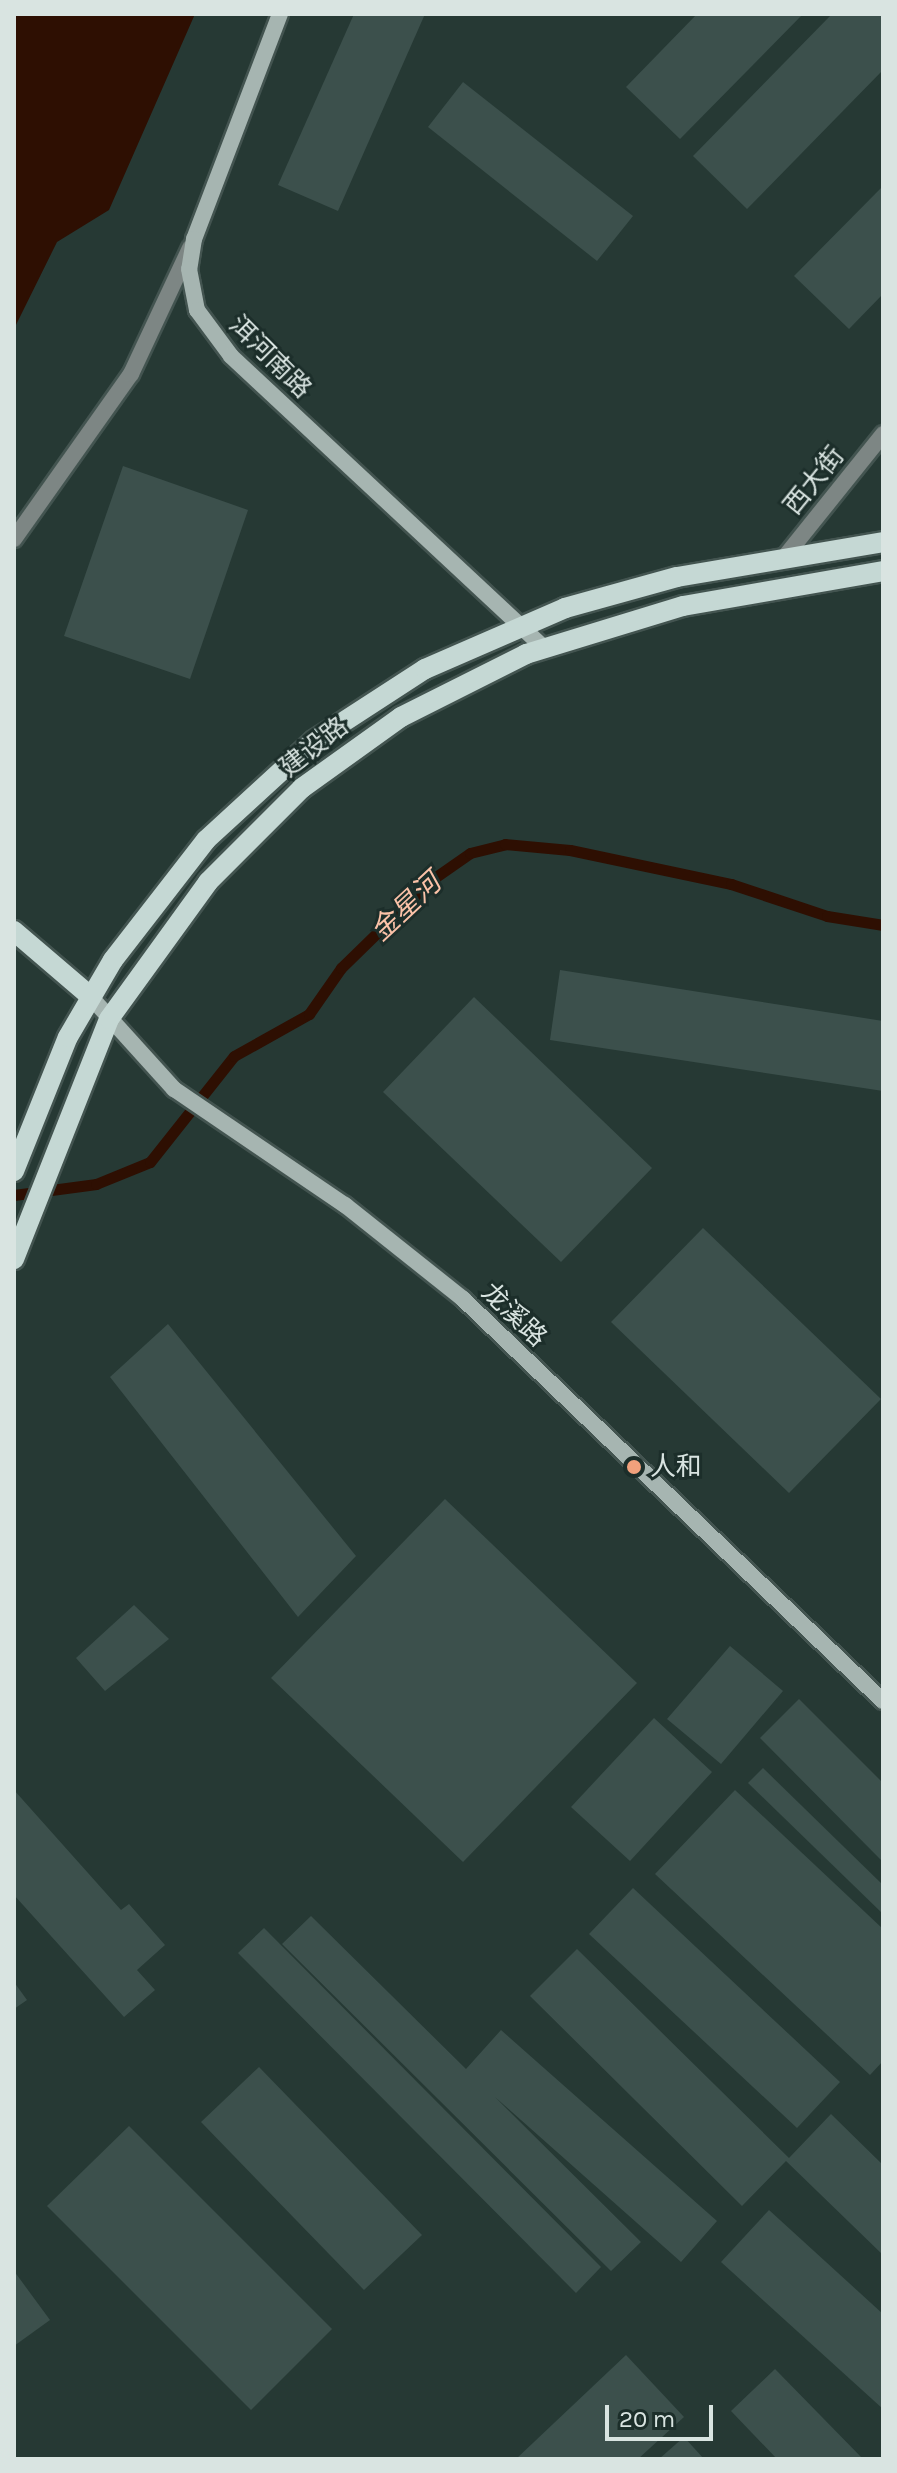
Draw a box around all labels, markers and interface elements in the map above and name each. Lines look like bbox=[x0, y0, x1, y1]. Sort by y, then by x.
street label: 洱河南路 bbox=[222, 309, 318, 405]
street label: 西大街 bbox=[777, 441, 851, 521]
street label: 建设路 bbox=[274, 711, 354, 783]
water label: 金星河 bbox=[364, 866, 448, 948]
street label: 龙溪路 bbox=[475, 1277, 553, 1353]
place label: 人和 bbox=[650, 1451, 702, 1483]
marker: 人和 bbox=[625, 1458, 643, 1476]
scale bar bbox=[609, 2389, 717, 2439]
text: 20 m bbox=[619, 2405, 675, 2433]

